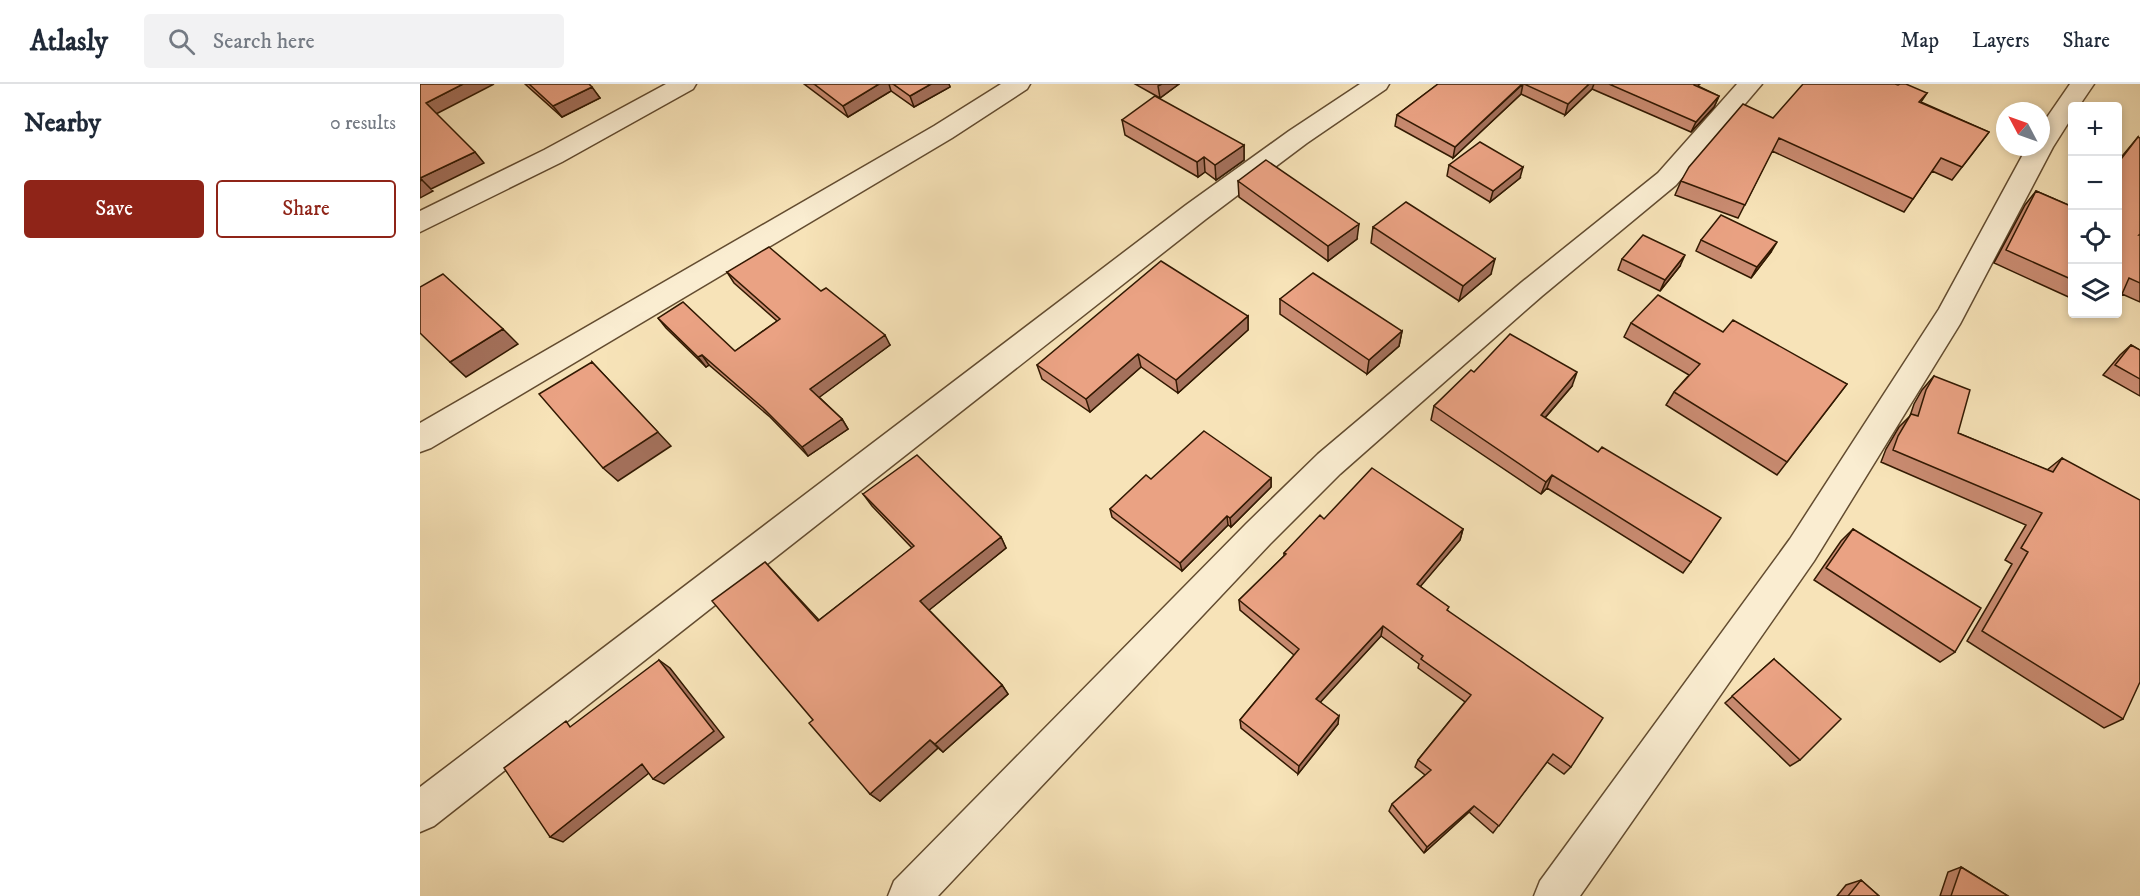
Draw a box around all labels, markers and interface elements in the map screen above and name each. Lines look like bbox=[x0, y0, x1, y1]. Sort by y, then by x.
search box bbox=[144, 14, 564, 68]
text: Atlasly bbox=[30, 24, 108, 59]
icon: search bbox=[165, 25, 198, 58]
text: Search here bbox=[213, 28, 315, 55]
text: Map bbox=[1900, 28, 1939, 54]
text: Layers bbox=[1972, 28, 2030, 54]
text: Share bbox=[2063, 28, 2110, 54]
north arrow bbox=[1996, 102, 2050, 156]
map controls bbox=[2068, 102, 2122, 318]
button: + bbox=[2068, 102, 2122, 156]
text: Nearby bbox=[24, 107, 101, 140]
text: 0 results bbox=[330, 111, 396, 136]
button: − bbox=[2068, 156, 2122, 210]
button: Save bbox=[24, 180, 204, 238]
button: Share bbox=[216, 180, 396, 238]
button: locate bbox=[2068, 210, 2122, 264]
button: layers bbox=[2068, 264, 2122, 318]

